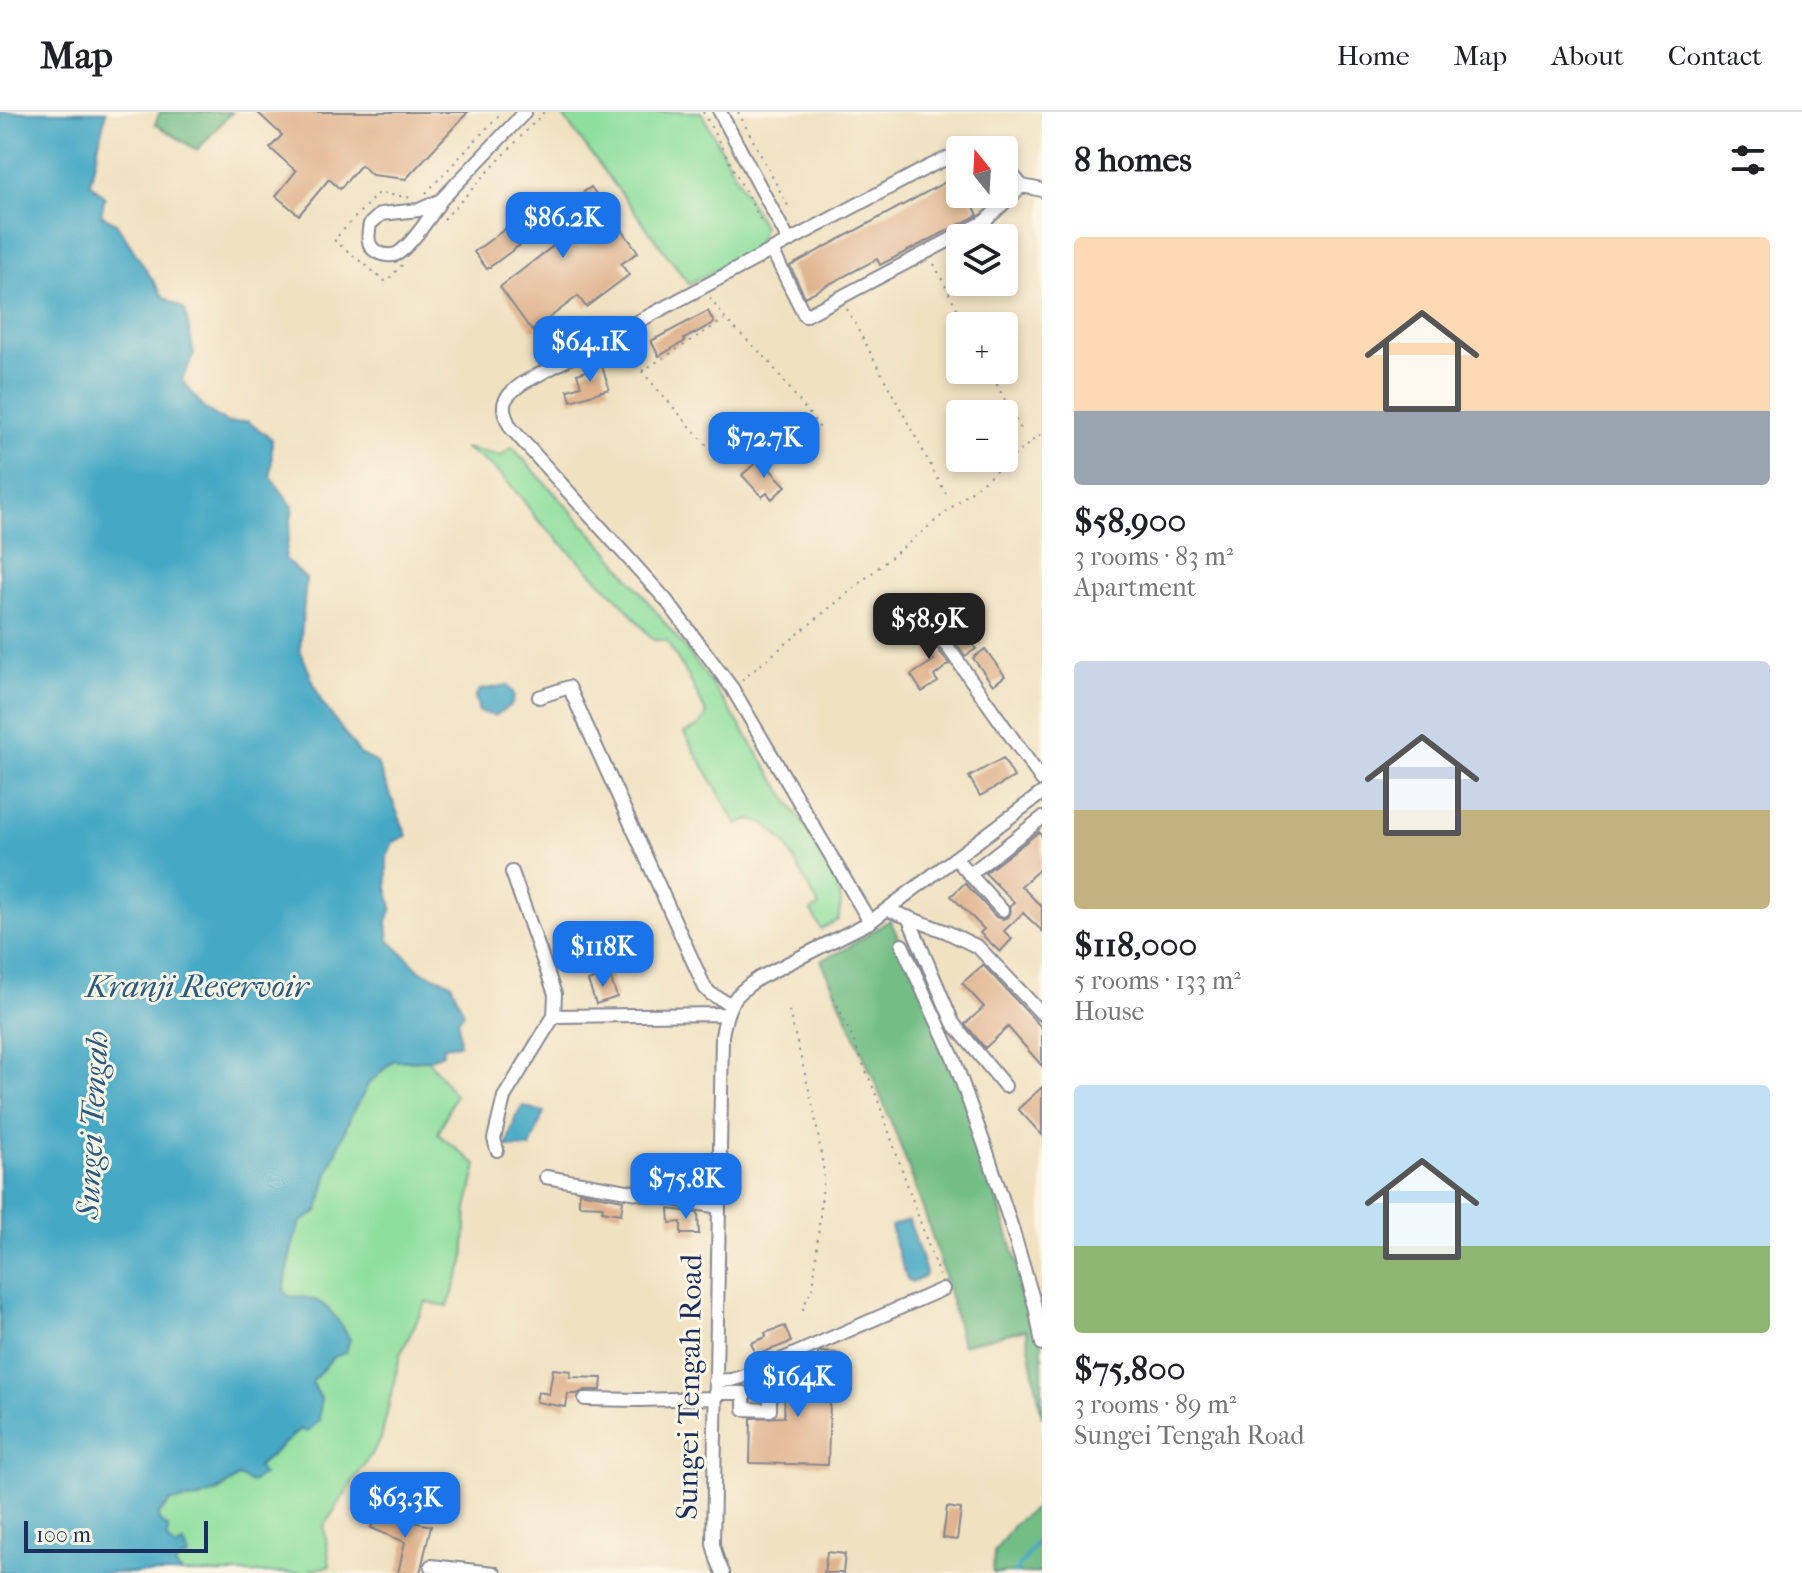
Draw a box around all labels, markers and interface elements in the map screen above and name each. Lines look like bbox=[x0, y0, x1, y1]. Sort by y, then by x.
text: Map bbox=[40, 33, 113, 78]
text: Home bbox=[1337, 39, 1410, 72]
text: Map bbox=[1454, 39, 1507, 72]
text: About bbox=[1551, 39, 1624, 72]
text: Contact bbox=[1668, 39, 1762, 72]
north arrow bbox=[946, 136, 1018, 208]
map controls bbox=[946, 136, 1018, 472]
icon: filters bbox=[1726, 138, 1770, 182]
text: 8 homes bbox=[1074, 140, 1192, 180]
pin: $86.2K bbox=[498, 192, 628, 260]
text: $86.2K bbox=[524, 202, 602, 233]
button: layers bbox=[946, 224, 1018, 296]
icon: home bbox=[1350, 289, 1494, 433]
button: + bbox=[946, 312, 1018, 384]
pin: $64.1K bbox=[525, 316, 655, 384]
text: $64.1K bbox=[551, 326, 629, 357]
button: − bbox=[946, 400, 1018, 472]
pin: $72.7K bbox=[699, 412, 829, 480]
text: $72.7K bbox=[726, 422, 802, 453]
text: $58,900 bbox=[1074, 501, 1186, 541]
text: 3 rooms · 83 m² bbox=[1074, 541, 1233, 572]
text: Apartment bbox=[1074, 572, 1196, 603]
pin: $58.9K bbox=[864, 593, 994, 661]
text: $58.9K bbox=[891, 603, 967, 634]
icon: home bbox=[1350, 713, 1494, 857]
pin: $118K bbox=[547, 921, 659, 989]
text: $118,000 bbox=[1074, 925, 1197, 965]
text: $118K bbox=[571, 931, 635, 962]
text: 5 rooms · 133 m² bbox=[1074, 965, 1241, 996]
water label: Kranji Reservoir bbox=[84, 968, 311, 1005]
text: House bbox=[1074, 996, 1144, 1027]
water label: Sungei Tengah bbox=[69, 1030, 116, 1221]
icon: home bbox=[1350, 1137, 1494, 1281]
pin: $75.8K bbox=[621, 1153, 751, 1221]
text: $75.8K bbox=[648, 1163, 724, 1194]
street label: Sungei Tengah Road bbox=[670, 1253, 709, 1520]
text: $75,800 bbox=[1074, 1349, 1185, 1389]
pin: $164K bbox=[742, 1351, 854, 1419]
text: $164K bbox=[762, 1361, 834, 1392]
text: 3 rooms · 89 m² bbox=[1074, 1389, 1236, 1420]
text: Sungei Tengah Road bbox=[1074, 1420, 1304, 1451]
pin: $63.3K bbox=[340, 1472, 470, 1540]
text: $63.3K bbox=[368, 1482, 442, 1513]
scale bar bbox=[24, 1517, 208, 1553]
text: 100 m bbox=[36, 1522, 91, 1548]

